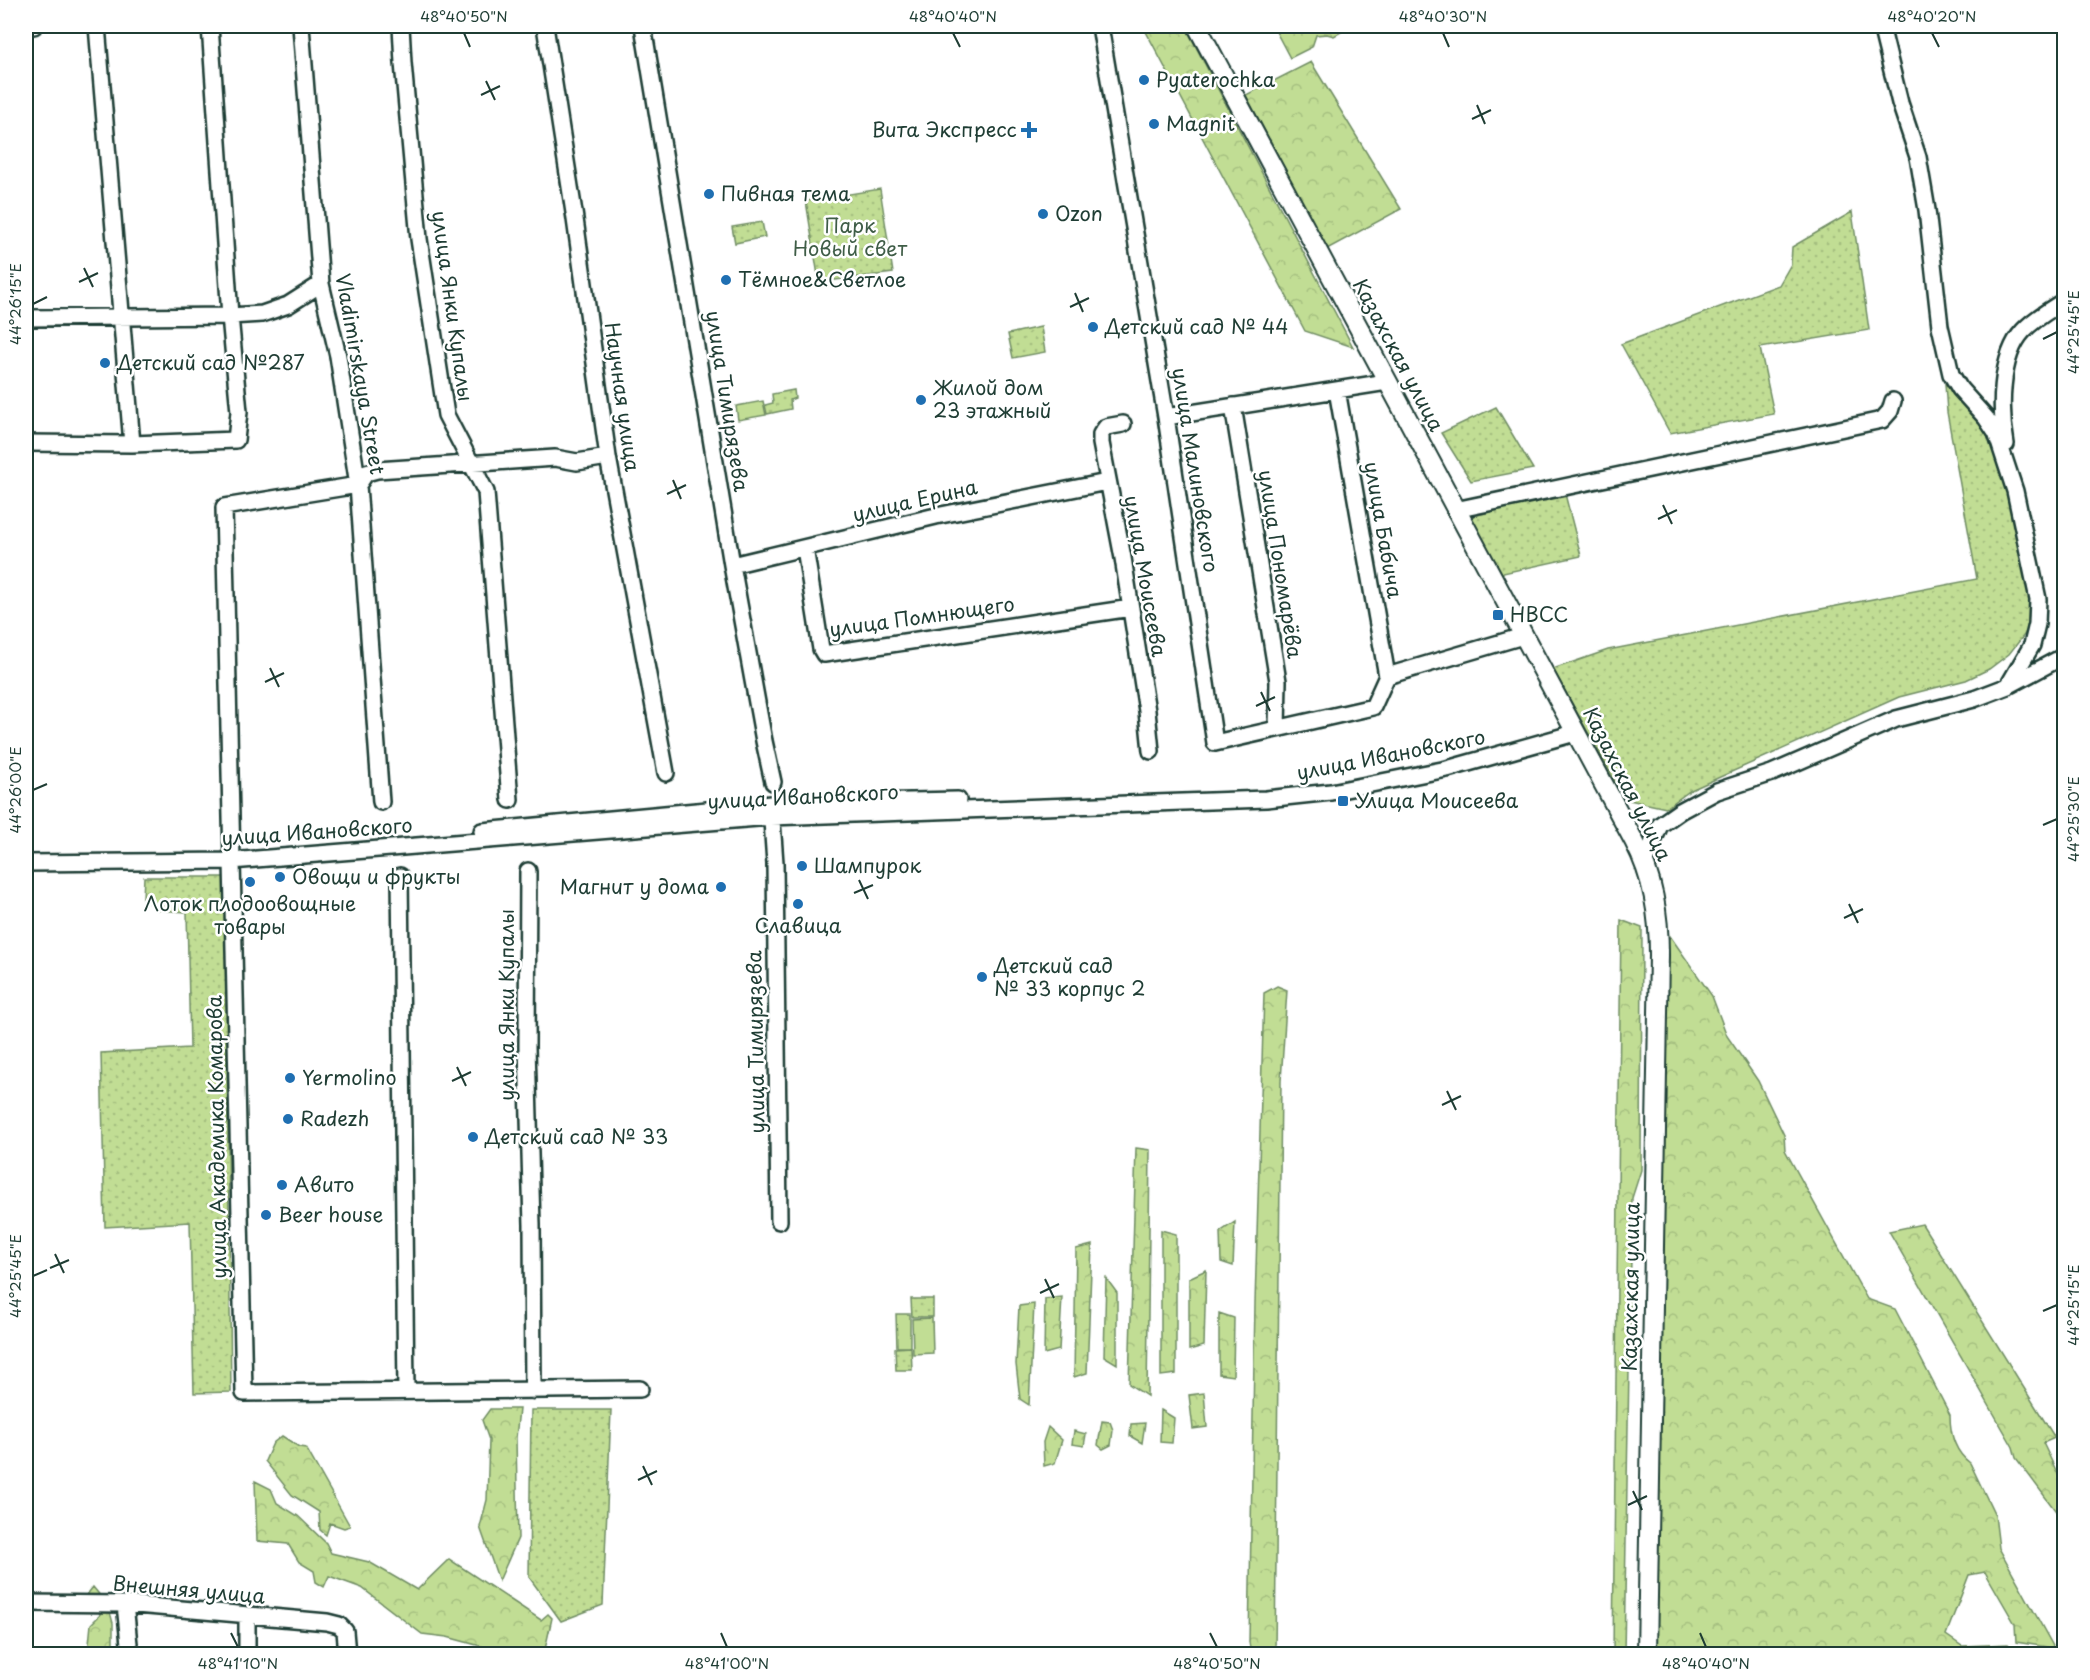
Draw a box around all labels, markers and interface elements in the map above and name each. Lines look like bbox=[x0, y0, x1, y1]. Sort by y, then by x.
text: 48°40'50"N bbox=[420, 4, 508, 27]
text: 48°40'40"N bbox=[909, 4, 997, 27]
text: 48°40'30"N bbox=[1399, 4, 1487, 27]
text: 48°40'20"N bbox=[1888, 4, 1976, 27]
place label: Pyaterochka bbox=[1156, 64, 1276, 94]
marker: Pyaterochka bbox=[1137, 73, 1151, 87]
place label: Magnit bbox=[1166, 108, 1235, 138]
place label: Вита Экспресс bbox=[872, 114, 1017, 144]
marker: Magnit bbox=[1147, 117, 1161, 131]
marker: Вита Экспресс bbox=[1022, 123, 1036, 137]
place label: Пивная тема bbox=[721, 178, 851, 208]
marker: Пивная тема bbox=[702, 187, 716, 201]
place label: Ozon bbox=[1055, 198, 1103, 228]
marker: Ozon bbox=[1036, 207, 1050, 221]
street label: улица Янки Купалы bbox=[425, 209, 481, 403]
park label: Парк Новый свет bbox=[793, 210, 908, 263]
text: 44°26'15"E bbox=[3, 263, 26, 345]
place label: Тёмное&Светлое bbox=[738, 264, 906, 294]
street label: Vladimirskaya Street bbox=[329, 271, 393, 477]
marker: Тёмное&Светлое bbox=[719, 273, 733, 287]
street label: Казахская улица bbox=[1346, 273, 1452, 437]
text: 44°25'45"E bbox=[2061, 290, 2084, 374]
street label: улица Тимирязева bbox=[699, 308, 757, 494]
place label: Детский сад № 44 bbox=[1104, 311, 1289, 341]
street label: Научная улица bbox=[598, 320, 648, 474]
marker: Детский сад № 44 bbox=[1086, 320, 1100, 334]
place label: Детский сад №287 bbox=[116, 347, 305, 377]
marker: Детский сад №287 bbox=[98, 356, 112, 370]
street label: улица Малиновского bbox=[1165, 365, 1227, 574]
place label: Жилой дом 23 этажный bbox=[933, 372, 1052, 425]
marker: Жилой дом 23 этажный bbox=[914, 393, 928, 407]
street label: улица Бабича bbox=[1357, 459, 1411, 601]
street label: улица Пономарёва bbox=[1251, 467, 1311, 661]
street label: улица Ерина bbox=[849, 471, 981, 529]
street label: улица Моисеева bbox=[1117, 493, 1175, 659]
street label: улица Помнющего bbox=[827, 588, 1016, 644]
place label: НВСС bbox=[1510, 599, 1569, 629]
marker: НВСС bbox=[1491, 608, 1505, 622]
street label: Казахская улица bbox=[1576, 701, 1680, 866]
street label: улица Ивановского bbox=[1294, 721, 1488, 787]
text: 44°26'00"E bbox=[3, 746, 26, 834]
street label: улица Ивановского bbox=[706, 776, 899, 816]
text: 44°25'30"E bbox=[2061, 776, 2084, 862]
place label: Улица Моисеева bbox=[1355, 785, 1519, 815]
marker: Улица Моисеева bbox=[1336, 794, 1350, 808]
street label: улица Ивановского bbox=[220, 809, 414, 853]
place label: Шампурок bbox=[814, 850, 921, 880]
marker: Шампурок bbox=[795, 859, 809, 873]
place label: Овощи и фрукты bbox=[292, 861, 460, 891]
marker: Овощи и фрукты bbox=[273, 870, 287, 884]
place label: Магнит у дома bbox=[560, 871, 710, 901]
marker: Лоток плодоовощные товары bbox=[243, 875, 257, 889]
marker: Магнит у дома bbox=[714, 880, 728, 894]
place label: Лоток плодоовощные товары bbox=[144, 888, 356, 941]
marker: Славица bbox=[791, 897, 805, 911]
street label: улица Янки Купалы bbox=[491, 909, 521, 1101]
place label: Славица bbox=[755, 910, 842, 940]
street label: улица Тимирязева bbox=[738, 950, 772, 1134]
place label: Детский сад № 33 корпус 2 bbox=[993, 950, 1145, 1003]
marker: Детский сад № 33 корпус 2 bbox=[975, 970, 989, 984]
street label: улица Академика Комарова bbox=[199, 994, 233, 1279]
place label: Yermolino bbox=[302, 1062, 397, 1092]
marker: Yermolino bbox=[283, 1071, 297, 1085]
place label: Radezh bbox=[300, 1103, 369, 1133]
marker: Radezh bbox=[281, 1112, 295, 1126]
place label: Детский сад № 33 bbox=[484, 1121, 668, 1151]
marker: Детский сад № 33 bbox=[466, 1130, 480, 1144]
place label: Авито bbox=[294, 1169, 354, 1199]
marker: Авито bbox=[275, 1178, 289, 1192]
place label: Beer house bbox=[278, 1199, 383, 1229]
street label: Казахская улица bbox=[1614, 1202, 1646, 1372]
marker: Beer house bbox=[259, 1208, 273, 1222]
text: 44°25'45"E bbox=[3, 1234, 26, 1318]
text: 44°25'15"E bbox=[2061, 1264, 2084, 1346]
street label: Внешняя улица bbox=[112, 1567, 267, 1611]
text: 48°41'10"N bbox=[198, 1651, 278, 1674]
text: 48°41'00"N bbox=[685, 1651, 769, 1674]
text: 48°40'50"N bbox=[1173, 1651, 1261, 1674]
text: 48°40'40"N bbox=[1662, 1651, 1750, 1674]

